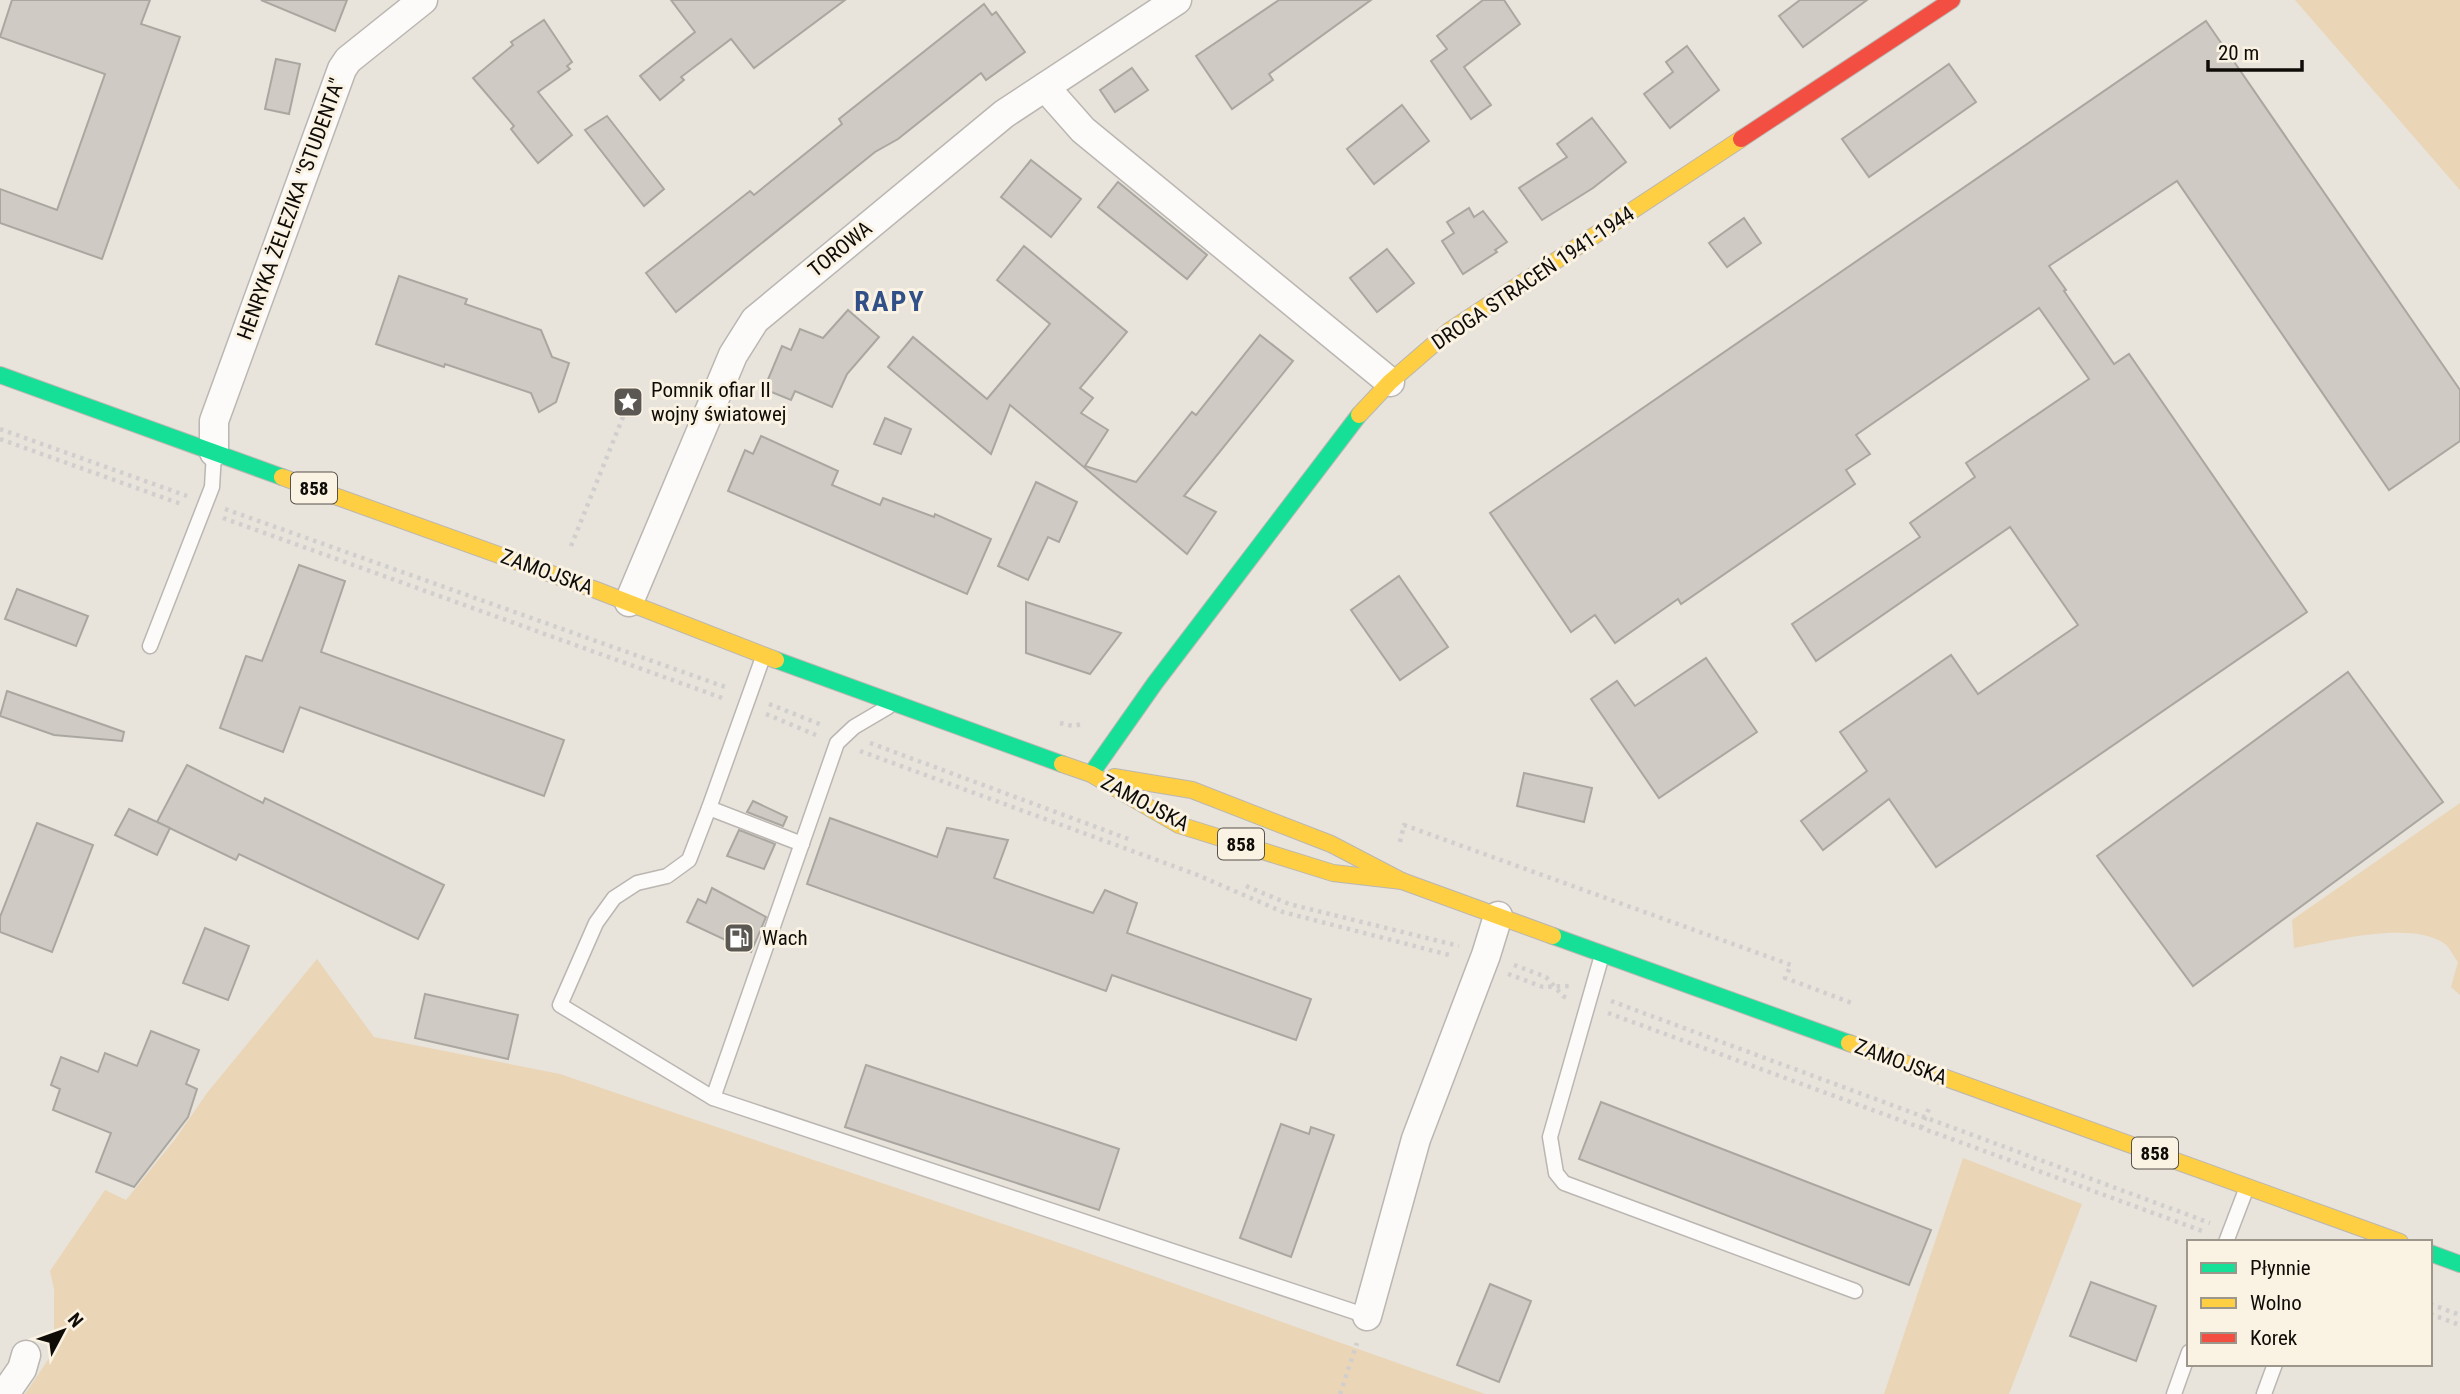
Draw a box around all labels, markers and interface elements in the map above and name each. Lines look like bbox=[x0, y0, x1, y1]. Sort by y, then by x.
scale bar bbox=[2208, 28, 2302, 72]
text: 20 m bbox=[2218, 41, 2259, 65]
street label: HENRYKA ŻELEZIKA "STUDENTA" bbox=[232, 75, 350, 343]
street label: DROGA STRACEŃ 1941-1944 bbox=[1427, 201, 1639, 355]
street label: TOROWA bbox=[803, 216, 877, 282]
district label: RAPY bbox=[854, 285, 926, 318]
place label: Pomnik ofiar II wojny światowej bbox=[651, 378, 787, 426]
place icon: Pomnik ofiar II wojny światowej bbox=[611, 385, 645, 419]
road number: 858 bbox=[291, 472, 337, 503]
street label: ZAMOJSKA bbox=[498, 544, 596, 600]
street label: ZAMOJSKA bbox=[1097, 770, 1193, 836]
road number: 858 bbox=[1218, 828, 1264, 860]
fuel station icon: Wach bbox=[722, 921, 756, 955]
place label: Wach bbox=[762, 926, 808, 950]
street label: ZAMOJSKA bbox=[1852, 1034, 1950, 1090]
road number: 858 bbox=[2132, 1138, 2178, 1168]
legend bbox=[2187, 1240, 2432, 1366]
text: Płynnie bbox=[2250, 1256, 2311, 1280]
text: Wolno bbox=[2250, 1291, 2302, 1315]
north arrow bbox=[28, 1296, 98, 1366]
text: N bbox=[63, 1308, 88, 1332]
text: Korek bbox=[2250, 1326, 2298, 1350]

